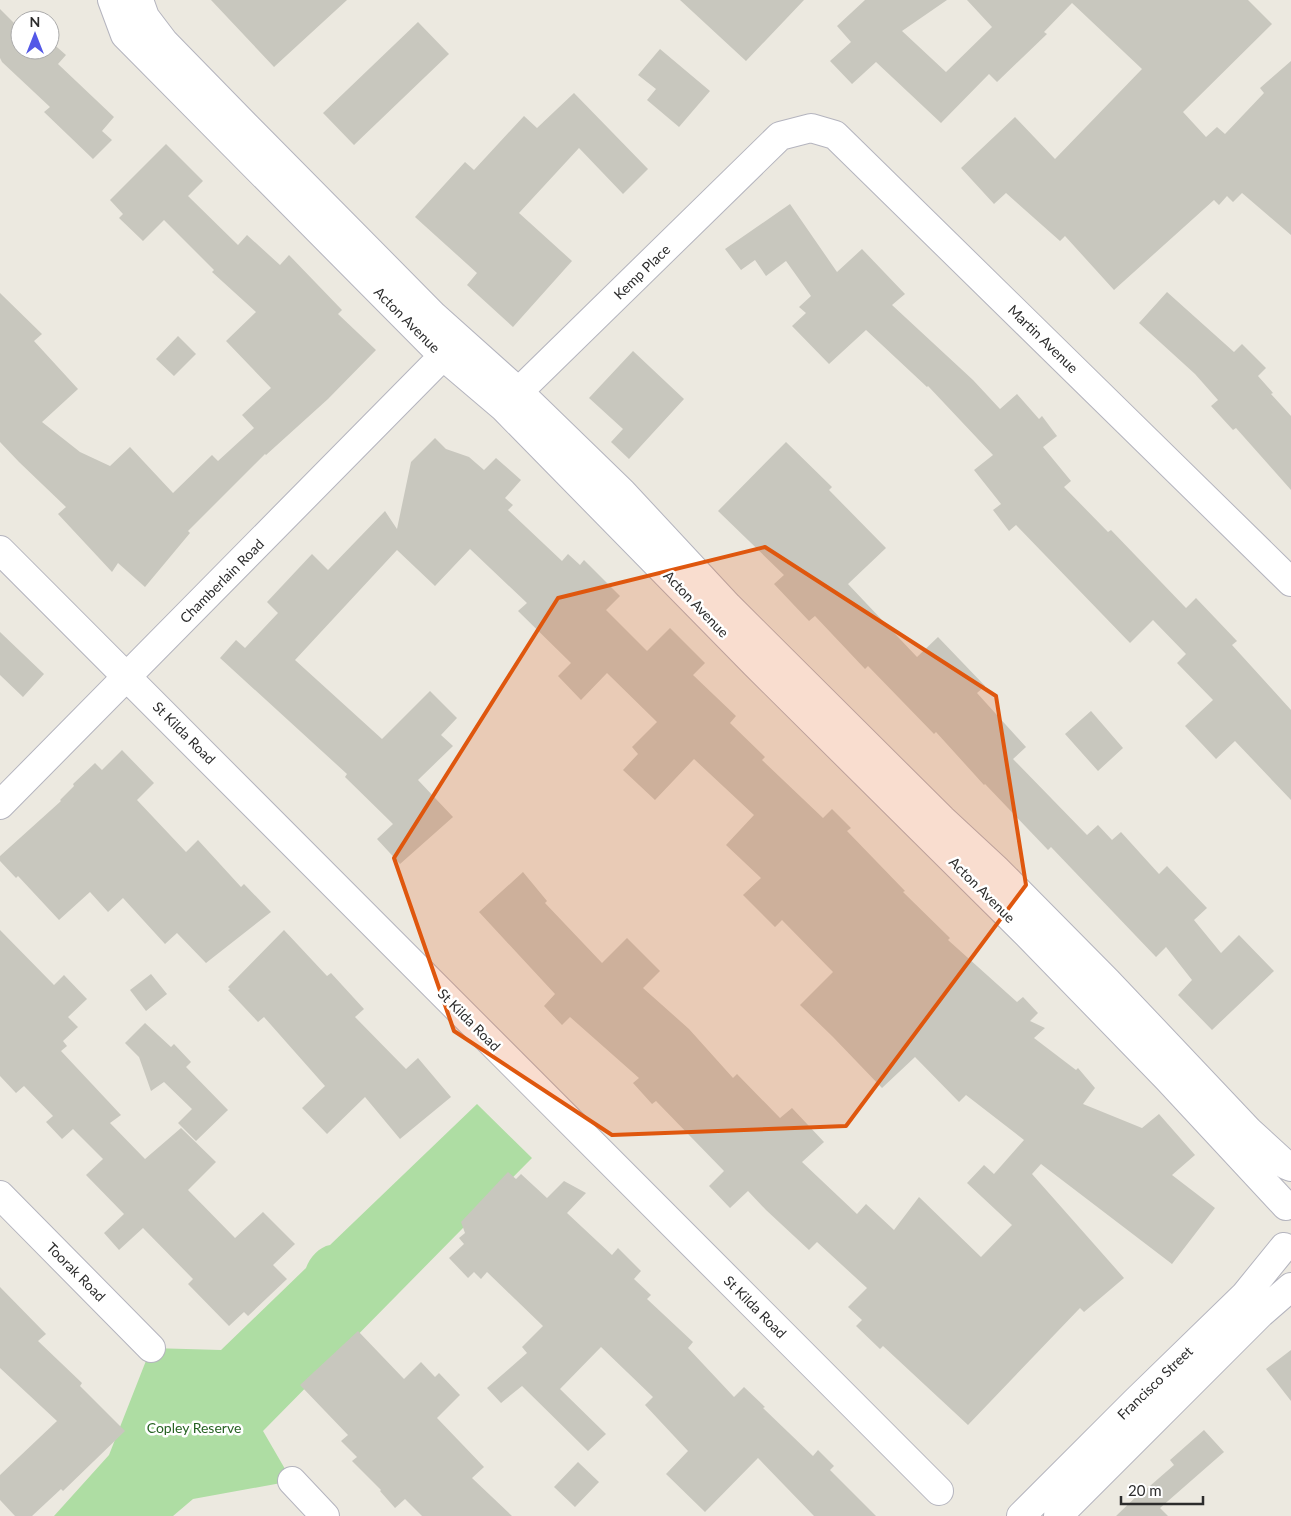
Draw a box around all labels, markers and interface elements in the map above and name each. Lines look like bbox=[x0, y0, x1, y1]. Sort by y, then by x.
north arrow bbox=[10, 10, 60, 60]
text: N bbox=[30, 13, 40, 30]
street label: Kemp Place bbox=[610, 241, 673, 303]
street label: Acton Avenue bbox=[371, 283, 444, 356]
street label: Martin Avenue bbox=[1005, 301, 1082, 376]
street label: Chamberlain Road bbox=[176, 535, 267, 626]
street label: Acton Avenue bbox=[660, 567, 732, 641]
street label: St Kilda Road bbox=[150, 698, 219, 767]
street label: Acton Avenue bbox=[946, 853, 1019, 926]
street label: St Kilda Road bbox=[435, 985, 504, 1054]
street label: Toorak Road bbox=[43, 1239, 109, 1305]
street label: St Kilda Road bbox=[721, 1272, 790, 1341]
street label: Francisco Street bbox=[1113, 1342, 1196, 1423]
park label: Copley Reserve bbox=[147, 1419, 241, 1436]
scale bar bbox=[1121, 1474, 1204, 1506]
text: 20 m bbox=[1128, 1481, 1162, 1499]

